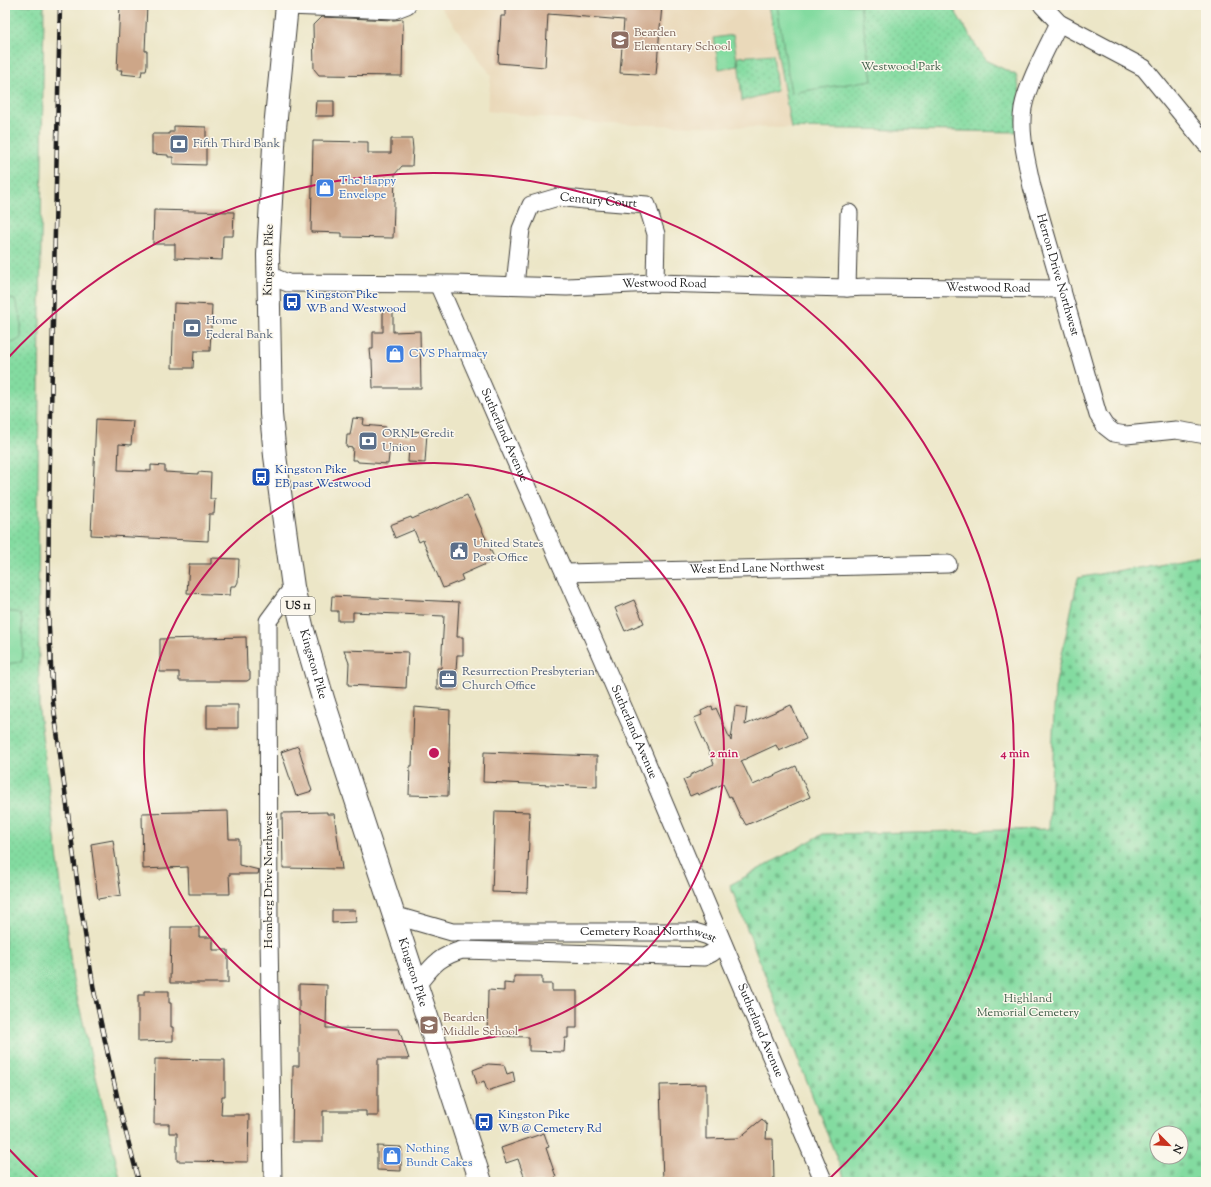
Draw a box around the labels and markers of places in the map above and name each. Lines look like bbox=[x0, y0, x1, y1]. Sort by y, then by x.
place label: Bearden Elementary School bbox=[634, 24, 731, 56]
school or university icon: Bearden Elementary School bbox=[609, 29, 631, 51]
bank icon: Fifth Third Bank bbox=[168, 133, 190, 155]
place label: Fifth Third Bank bbox=[193, 135, 281, 153]
place label: The Happy Envelope bbox=[339, 172, 396, 204]
shop icon: The Happy Envelope bbox=[314, 177, 336, 199]
place label: Kingston Pike WB and Westwood bbox=[306, 286, 407, 318]
bus stop icon: Kingston Pike WB and Westwood bbox=[281, 291, 303, 313]
place label: Home Federal Bank bbox=[206, 312, 273, 344]
bank icon: Home Federal Bank bbox=[181, 317, 203, 339]
shop icon: CVS Pharmacy bbox=[384, 343, 406, 365]
place label: CVS Pharmacy bbox=[409, 345, 488, 363]
place label: ORNL Credit Union bbox=[382, 425, 454, 457]
bank icon: ORNL Credit Union bbox=[357, 430, 379, 452]
place label: Kingston Pike EB past Westwood bbox=[275, 461, 371, 493]
bus stop icon: Kingston Pike EB past Westwood bbox=[250, 466, 272, 488]
place label: United States Post Office bbox=[473, 535, 544, 567]
public building icon: United States Post Office bbox=[448, 540, 470, 562]
place label: Resurrection Presbyterian Church Office bbox=[462, 663, 595, 695]
office icon: Resurrection Presbyterian Church Office bbox=[437, 668, 459, 690]
centre of rings bbox=[427, 746, 441, 760]
place label: Bearden Middle School bbox=[443, 1009, 519, 1041]
school or university icon: Bearden Middle School bbox=[418, 1014, 440, 1036]
place label: Kingston Pike WB @ Cemetery Rd bbox=[498, 1106, 602, 1138]
bus stop icon: Kingston Pike WB @ Cemetery Rd bbox=[473, 1111, 495, 1133]
place label: Nothing Bundt Cakes bbox=[406, 1140, 473, 1172]
shop icon: Nothing Bundt Cakes bbox=[381, 1145, 403, 1167]

